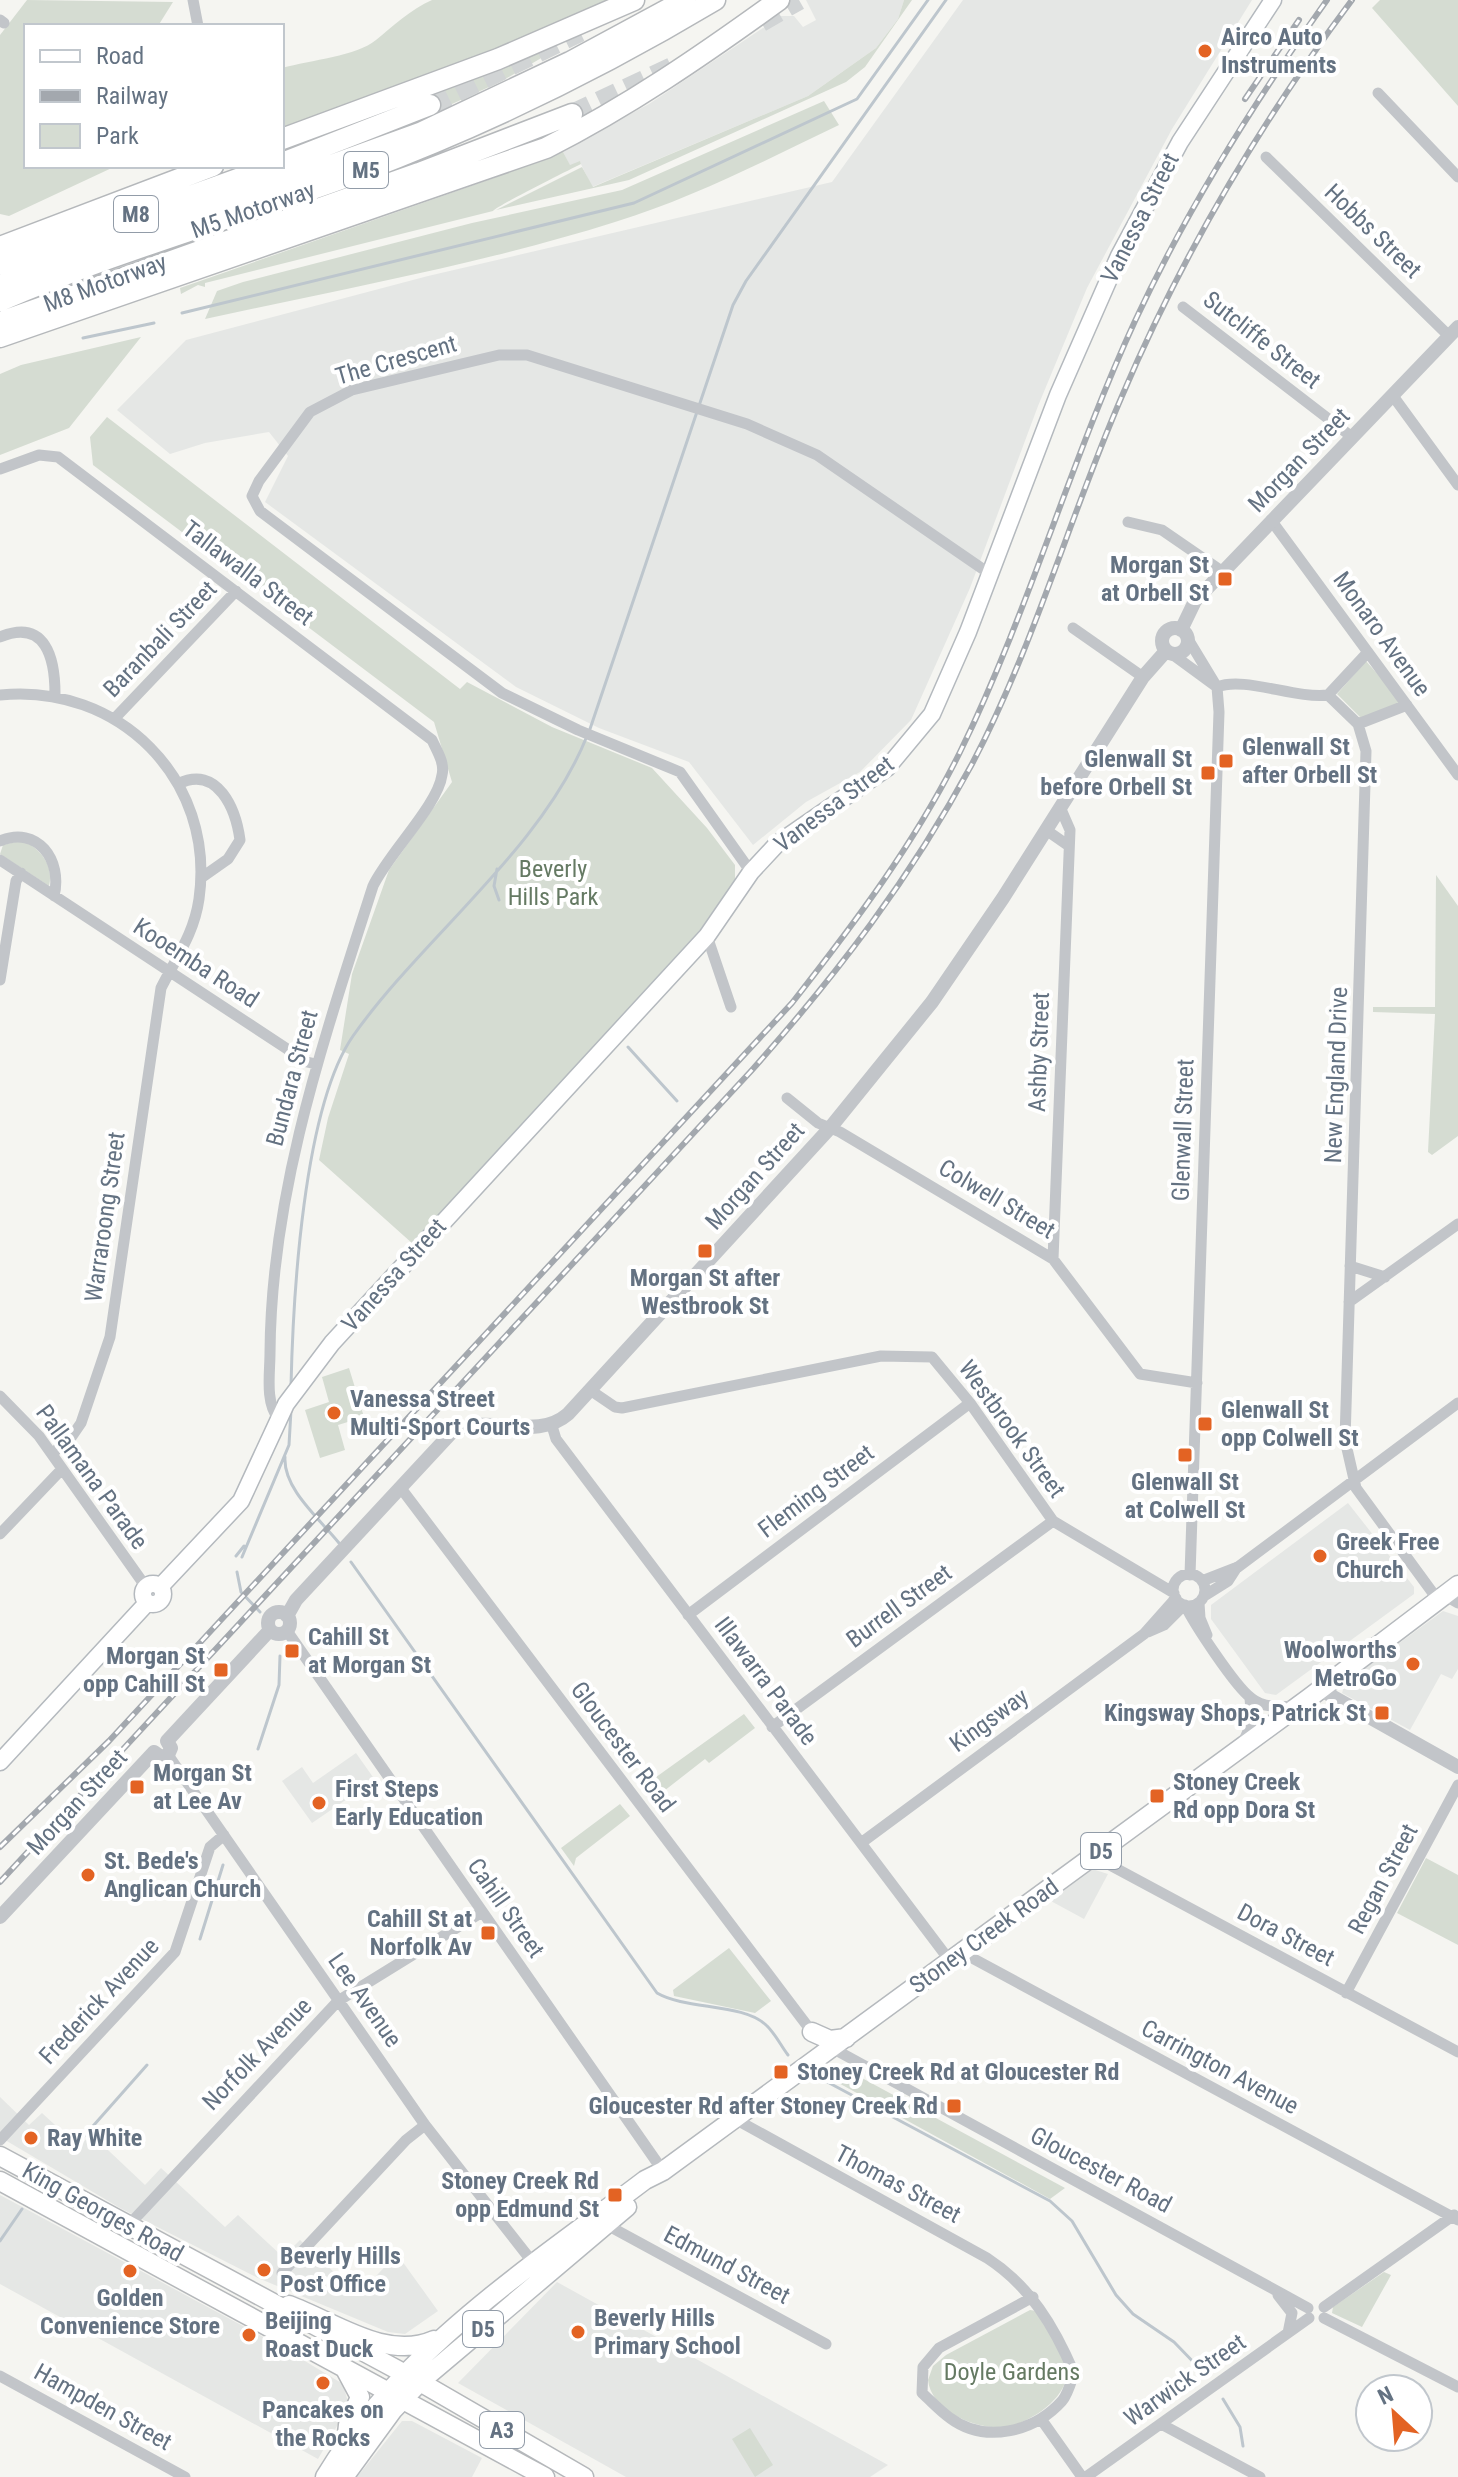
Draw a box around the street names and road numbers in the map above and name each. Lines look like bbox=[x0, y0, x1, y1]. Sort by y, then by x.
street label: Vanessa Street bbox=[1095, 148, 1185, 288]
road number: M5 bbox=[344, 152, 388, 188]
street label: M5 Motorway bbox=[187, 176, 319, 244]
street label: Hobbs Street bbox=[1319, 178, 1427, 284]
road number: M8 bbox=[114, 196, 158, 232]
street label: M8 Motorway bbox=[40, 248, 170, 318]
street label: Sutcliffe Street bbox=[1198, 286, 1326, 394]
street label: The Crescent bbox=[332, 329, 460, 391]
street label: Morgan Street bbox=[1242, 402, 1356, 518]
street label: Tallawalla Street bbox=[177, 515, 319, 631]
street label: Monaro Avenue bbox=[1327, 566, 1437, 702]
street label: Baranbali Street bbox=[98, 575, 222, 703]
street label: Vanessa Street bbox=[769, 750, 899, 858]
street label: Kooemba Road bbox=[128, 912, 264, 1014]
street label: New England Drive bbox=[1319, 986, 1353, 1164]
street label: Ashby Street bbox=[1023, 992, 1055, 1112]
street label: Bundara Street bbox=[260, 1007, 324, 1149]
street label: Glenwall Street bbox=[1167, 1058, 1199, 1202]
street label: Morgan Street bbox=[700, 1117, 810, 1235]
street label: Warraroong Street bbox=[79, 1130, 131, 1304]
street label: Colwell Street bbox=[934, 1153, 1060, 1245]
street label: Vanessa Street bbox=[336, 1213, 452, 1337]
street label: Westbrook Street bbox=[953, 1355, 1071, 1503]
street label: Pallamana Parade bbox=[30, 1399, 154, 1555]
street label: Fleming Street bbox=[753, 1439, 879, 1543]
street label: Burrell Street bbox=[841, 1558, 957, 1654]
street label: Illawarra Parade bbox=[709, 1612, 823, 1750]
street label: Gloucester Road bbox=[565, 1676, 681, 1818]
street label: Kingsway bbox=[944, 1682, 1034, 1758]
street label: Morgan Street bbox=[21, 1743, 133, 1861]
street label: Regan Street bbox=[1342, 1819, 1424, 1939]
road number: D5 bbox=[1081, 1833, 1121, 1869]
street label: Cahill Street bbox=[462, 1853, 550, 1963]
street label: Stoney Creek Road bbox=[904, 1873, 1064, 1999]
street label: Dora Street bbox=[1233, 1898, 1339, 1972]
street label: Frederick Avenue bbox=[33, 1932, 165, 2070]
street label: Lee Avenue bbox=[322, 1948, 408, 2052]
street label: Norfolk Avenue bbox=[197, 1992, 317, 2116]
street label: Carrington Avenue bbox=[1137, 2014, 1303, 2120]
street label: Gloucester Road bbox=[1026, 2121, 1176, 2219]
street label: Thomas Street bbox=[830, 2139, 966, 2229]
street label: King Georges Road bbox=[18, 2156, 188, 2268]
street label: Edmund Street bbox=[659, 2220, 795, 2310]
road number: D5 bbox=[463, 2311, 503, 2347]
street label: Warwick Street bbox=[1119, 2328, 1251, 2432]
street label: Hampden Street bbox=[29, 2358, 177, 2456]
road number: A3 bbox=[480, 2412, 524, 2448]

